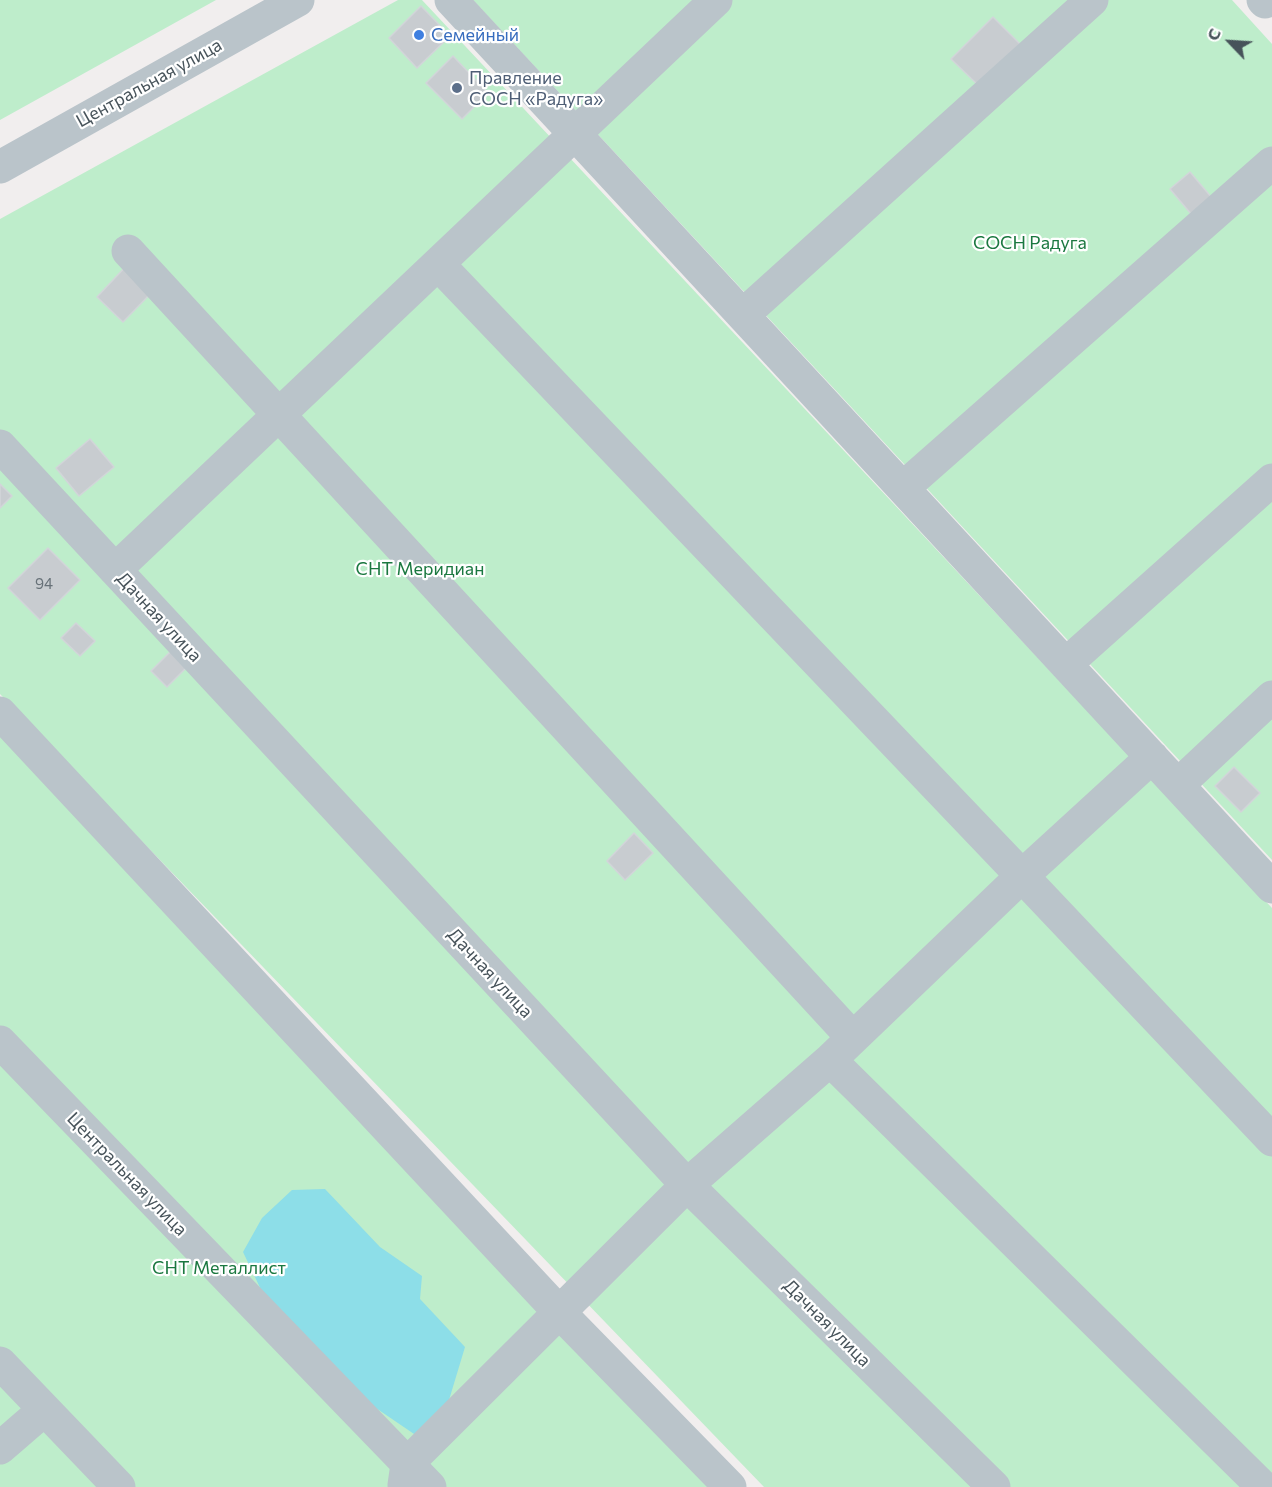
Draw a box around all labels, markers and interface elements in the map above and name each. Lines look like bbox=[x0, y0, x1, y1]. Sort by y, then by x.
north arrow bbox=[1200, 12, 1260, 72]
place label: Семейный bbox=[431, 24, 519, 46]
text: С bbox=[1202, 25, 1224, 43]
marker: Семейный bbox=[412, 28, 426, 42]
street label: Центральная улица bbox=[72, 34, 226, 132]
place label: Правление СОСН «Радуга» bbox=[469, 67, 603, 110]
marker: Правление СОСН «Радуга» bbox=[450, 81, 464, 95]
park label: СОСН Радуга bbox=[973, 232, 1087, 254]
park label: СНТ Меридиан bbox=[356, 558, 484, 580]
street label: Дачная улица bbox=[112, 568, 206, 666]
house number: 94 bbox=[35, 575, 53, 593]
street label: Дачная улица bbox=[443, 924, 537, 1022]
street label: Центральная улица bbox=[63, 1108, 191, 1240]
park label: СНТ Металлист bbox=[152, 1257, 286, 1279]
street label: Дачная улица bbox=[779, 1275, 875, 1371]

